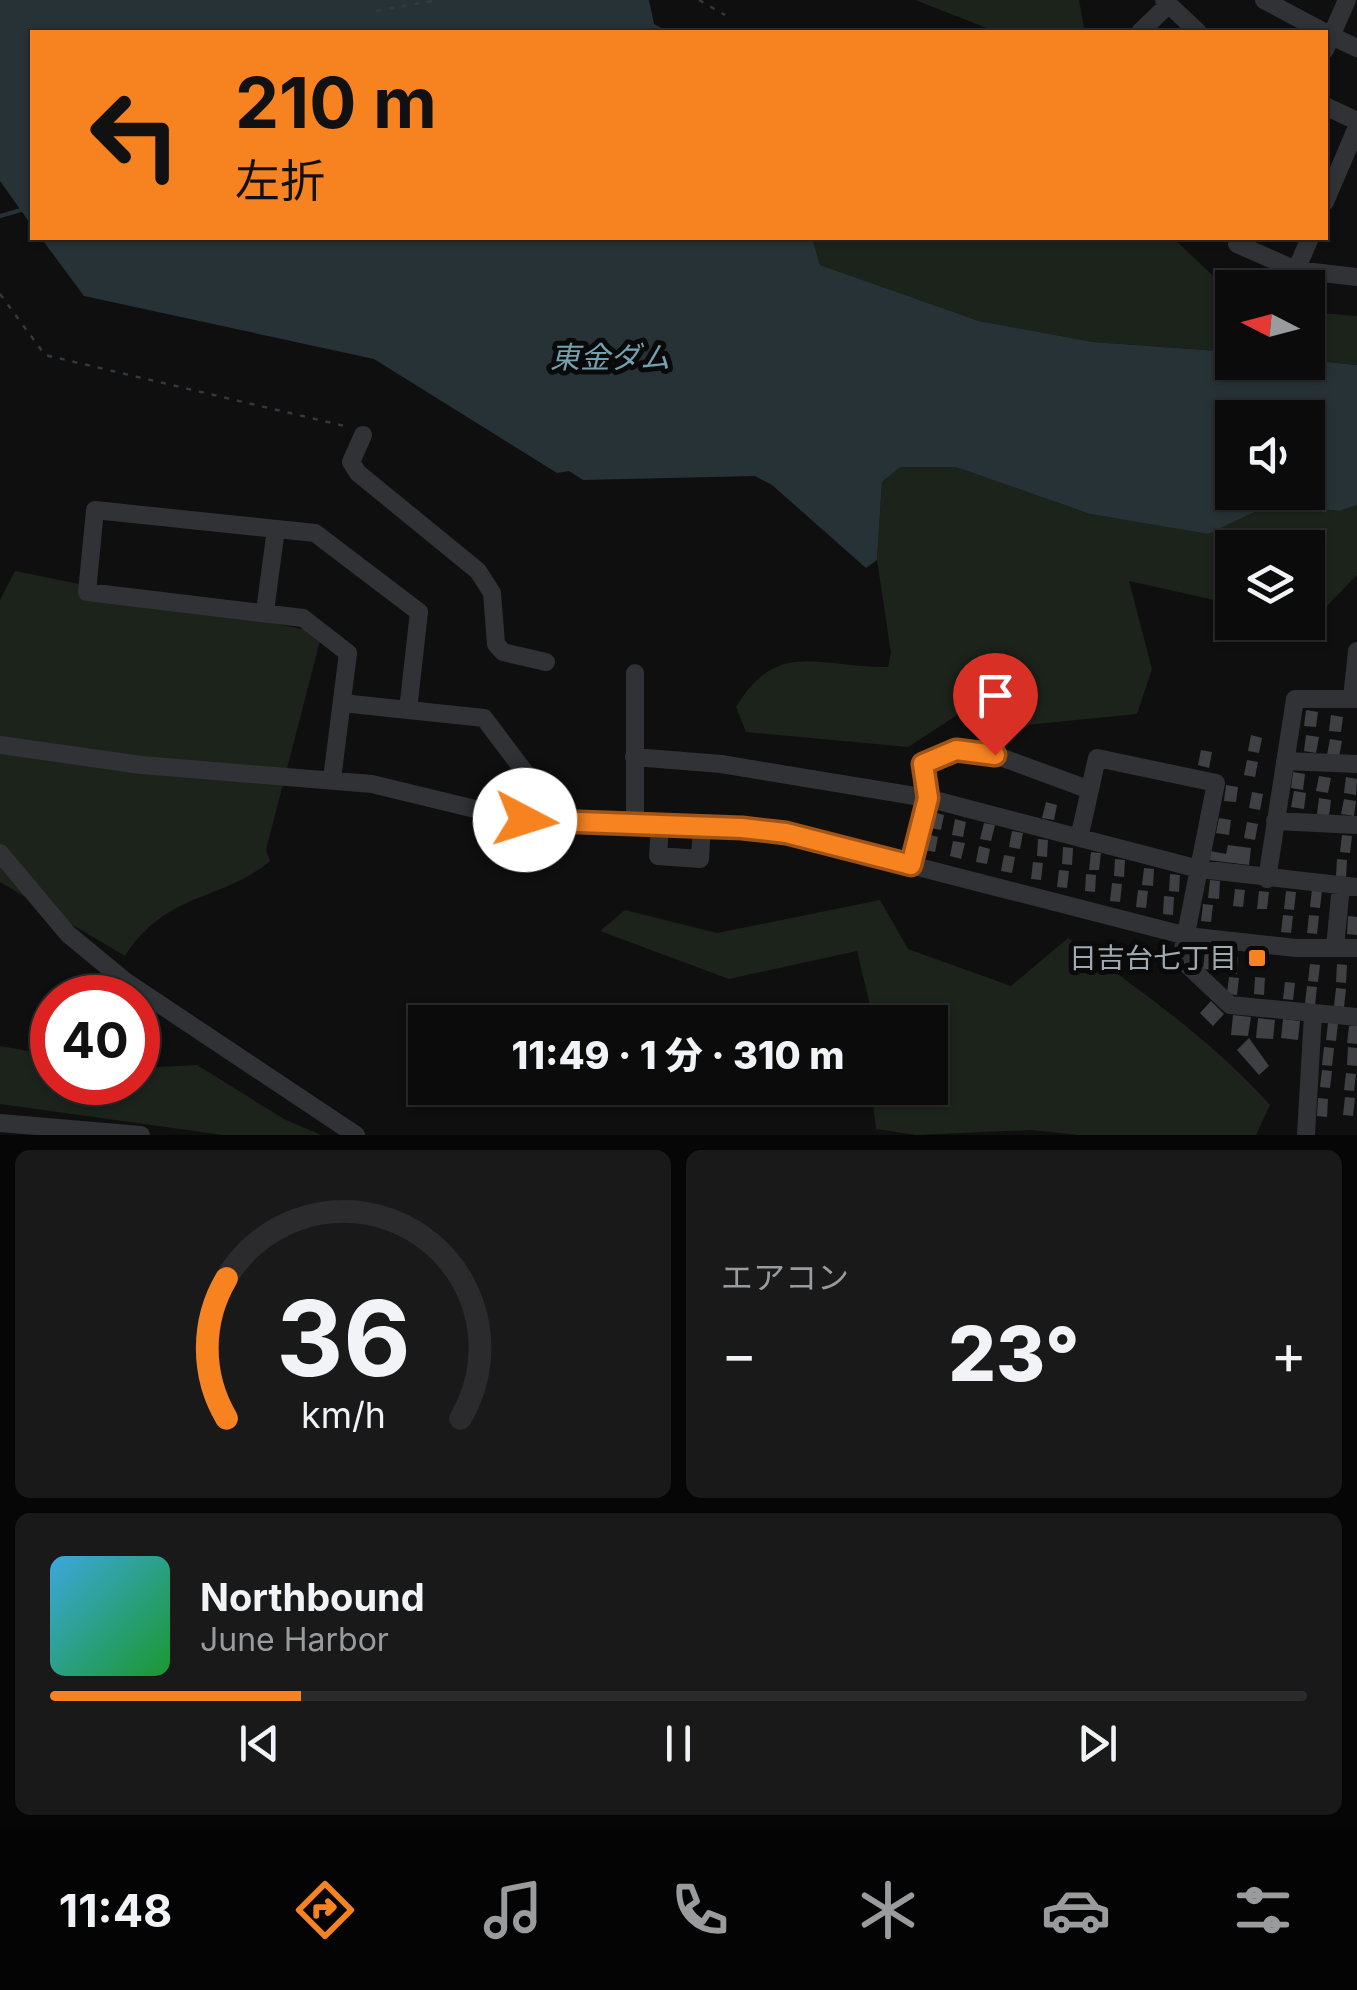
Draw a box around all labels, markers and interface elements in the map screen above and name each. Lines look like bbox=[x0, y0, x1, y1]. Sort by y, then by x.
text: 210 m bbox=[235, 60, 437, 145]
icon: left bbox=[70, 70, 200, 200]
text: 左折 bbox=[235, 153, 325, 208]
north arrow bbox=[1215, 270, 1325, 380]
map controls bbox=[1215, 270, 1325, 640]
water label: 東金ダム bbox=[550, 339, 670, 375]
button: sound bbox=[1215, 400, 1325, 510]
button: layers bbox=[1215, 530, 1325, 640]
pin bbox=[953, 653, 1038, 756]
icon: arrive bbox=[968, 668, 1023, 723]
position arrow bbox=[473, 768, 577, 872]
place label: 日吉台七丁目 bbox=[1069, 941, 1237, 975]
marker: 日吉台七丁目 bbox=[1246, 947, 1268, 969]
speed limit sign: 40 bbox=[30, 975, 160, 1105]
text: 11:49 · 1 分 · 310 m bbox=[512, 1032, 844, 1078]
text: エアコン bbox=[721, 1258, 849, 1297]
text: 36 bbox=[276, 1275, 410, 1401]
text: 23° bbox=[948, 1308, 1080, 1399]
text: − bbox=[721, 1321, 757, 1387]
text: + bbox=[1271, 1321, 1307, 1387]
text: km/h bbox=[301, 1393, 385, 1437]
text: Northbound bbox=[200, 1574, 425, 1620]
text: June Harbor bbox=[200, 1620, 389, 1659]
icon: previous bbox=[232, 1716, 287, 1771]
icon: pause bbox=[651, 1716, 706, 1771]
icon: next bbox=[1070, 1716, 1125, 1771]
icon: directions bbox=[290, 1875, 360, 1945]
icon: music bbox=[478, 1875, 548, 1945]
icon: phone bbox=[665, 1875, 735, 1945]
icon: climate bbox=[853, 1875, 923, 1945]
icon: car bbox=[1041, 1875, 1111, 1945]
icon: filters bbox=[1228, 1875, 1298, 1945]
text: 11:48 bbox=[59, 1883, 172, 1938]

